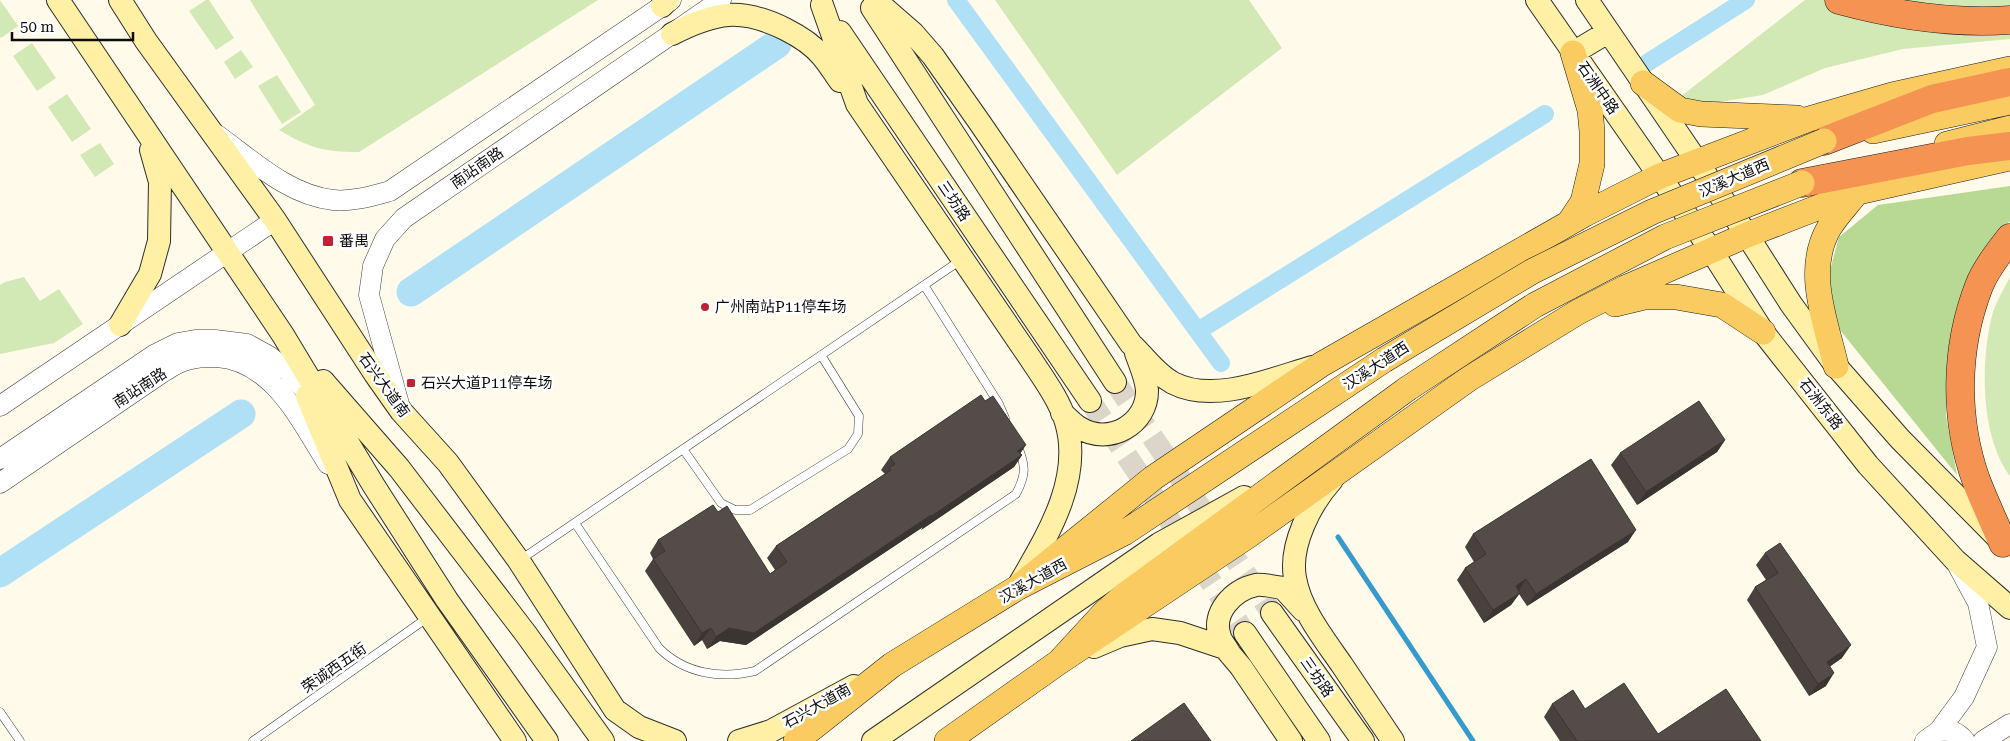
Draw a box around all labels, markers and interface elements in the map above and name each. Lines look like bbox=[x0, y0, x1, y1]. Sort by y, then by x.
scale bar bbox=[12, 10, 134, 42]
text: 50 m bbox=[20, 18, 55, 36]
street label: 石洲中路 bbox=[1573, 58, 1623, 118]
street label: 南站南路 bbox=[447, 143, 507, 193]
street label: 汉溪大道西 bbox=[1696, 155, 1772, 201]
street label: 三坊路 bbox=[934, 177, 974, 225]
place label: 番禺 bbox=[339, 232, 369, 250]
marker: 番禺 bbox=[321, 234, 335, 248]
place label: 广州南站P11停车场 bbox=[715, 298, 847, 316]
marker: 广州南站P11停车场 bbox=[699, 301, 711, 313]
street label: 汉溪大道西 bbox=[1340, 338, 1412, 394]
street label: 石兴大道南 bbox=[355, 349, 413, 421]
street label: 南站南路 bbox=[110, 364, 170, 412]
place label: 石兴大道P11停车场 bbox=[421, 374, 553, 392]
street label: 石洲东路 bbox=[1795, 375, 1847, 433]
marker: 石兴大道P11停车场 bbox=[405, 377, 417, 389]
street label: 汉溪大道西 bbox=[996, 555, 1070, 607]
street label: 荣诚西五街 bbox=[298, 639, 370, 697]
street label: 三坊路 bbox=[1297, 653, 1337, 701]
street label: 石兴大道南 bbox=[780, 680, 854, 732]

